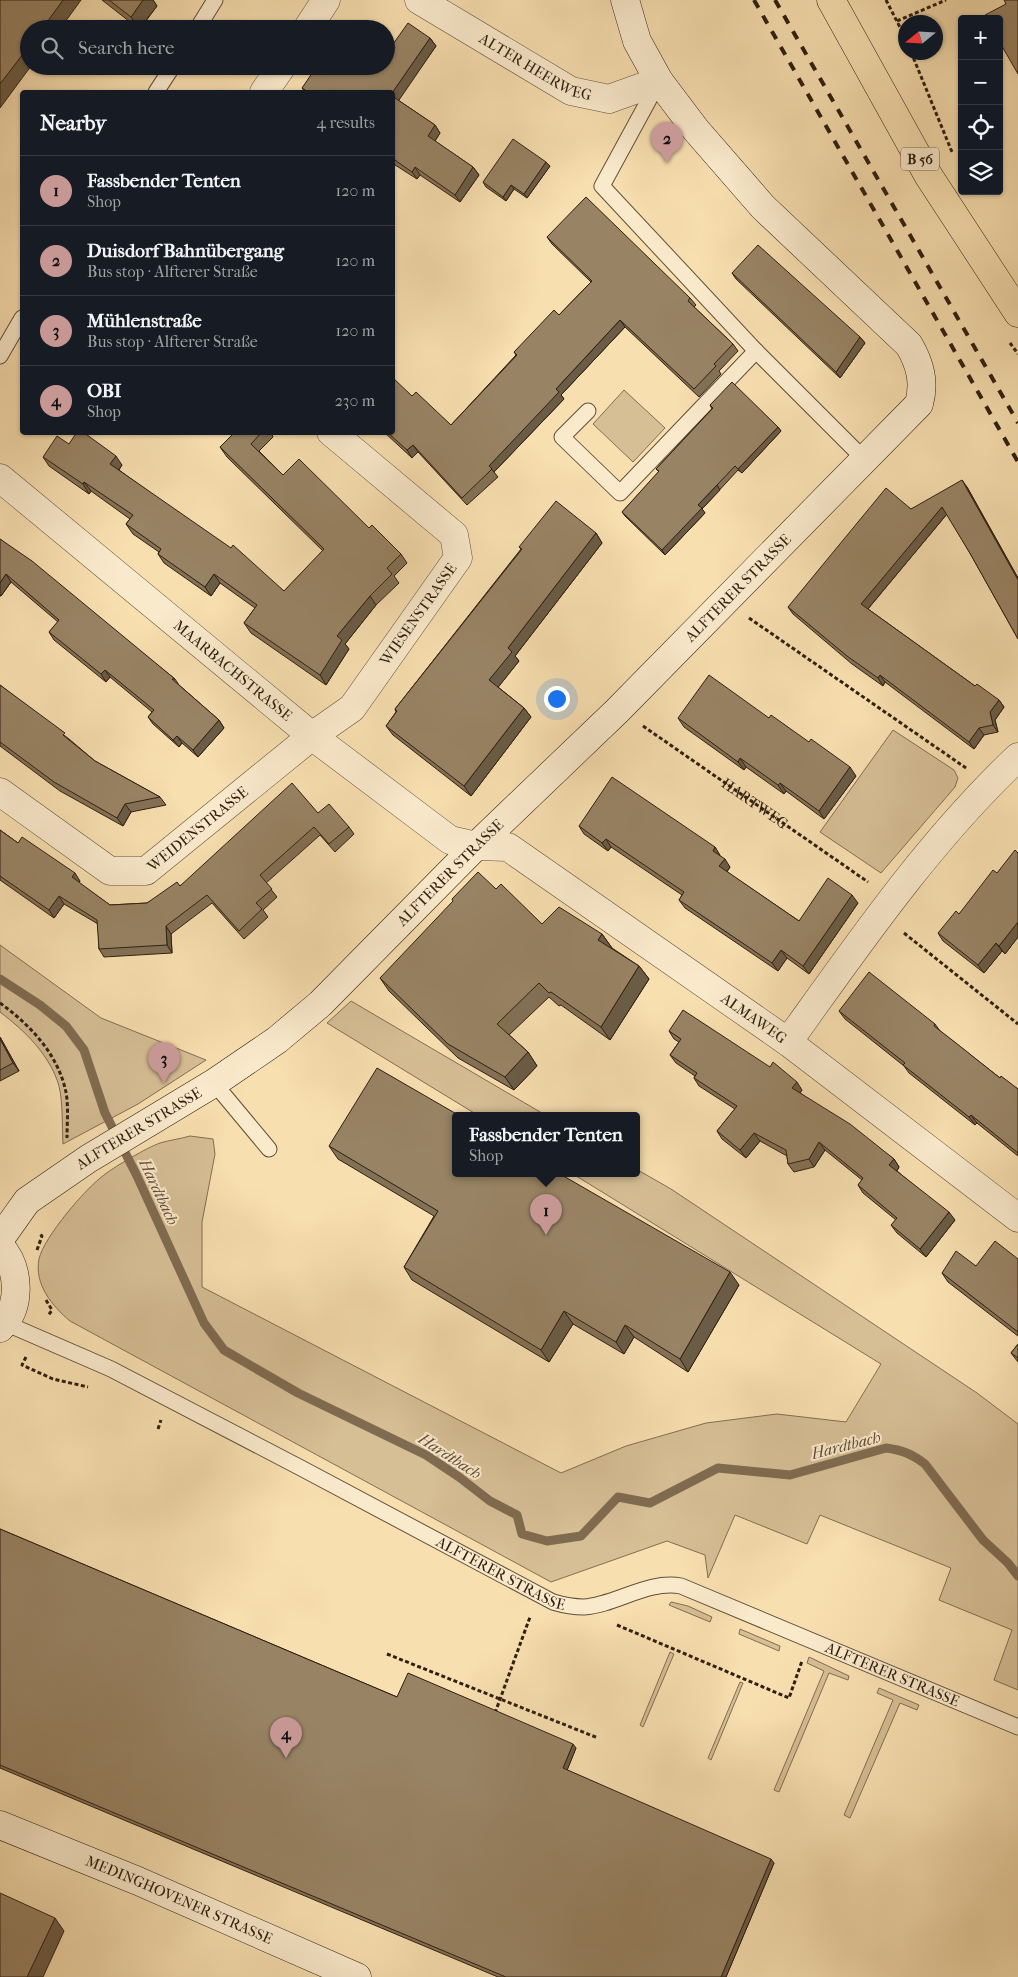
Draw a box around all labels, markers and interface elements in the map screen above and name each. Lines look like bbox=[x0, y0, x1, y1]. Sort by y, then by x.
north arrow bbox=[898, 15, 943, 60]
map controls bbox=[958, 15, 1003, 195]
button: + bbox=[958, 15, 1003, 60]
search box bbox=[20, 20, 395, 75]
street label: ALTER HEERWEG bbox=[475, 29, 594, 104]
icon: search bbox=[38, 34, 66, 62]
text: Search here bbox=[78, 37, 174, 59]
button: − bbox=[958, 60, 1003, 105]
button: locate bbox=[958, 105, 1003, 150]
text: Nearby bbox=[40, 111, 106, 135]
text: 4 results bbox=[317, 113, 375, 132]
pin: 2 bbox=[651, 122, 683, 163]
road number: B 56 bbox=[901, 148, 939, 170]
button: layers bbox=[958, 150, 1003, 195]
text: Fassbender Tenten bbox=[87, 170, 241, 192]
text: 1 bbox=[53, 181, 59, 200]
text: 120 m bbox=[336, 181, 375, 200]
text: Shop bbox=[87, 192, 121, 211]
text: Duisdorf Bahnübergang bbox=[87, 240, 284, 262]
text: 2 bbox=[52, 251, 60, 270]
text: 120 m bbox=[336, 251, 375, 270]
text: Bus stop · Alfterer Straße bbox=[87, 262, 258, 281]
text: Mühlenstraße bbox=[87, 310, 202, 332]
text: 3 bbox=[53, 321, 59, 340]
text: 120 m bbox=[336, 321, 375, 340]
text: Bus stop · Alfterer Straße bbox=[87, 332, 258, 351]
text: OBI bbox=[87, 380, 122, 402]
text: 4 bbox=[51, 391, 61, 410]
text: 230 m bbox=[335, 391, 375, 410]
text: Shop bbox=[87, 402, 121, 421]
street label: ALFTERER STRASSE bbox=[681, 530, 795, 646]
street label: WIESENSTRASSE bbox=[375, 560, 461, 670]
street label: MAARBACHSTRASSE bbox=[170, 616, 296, 725]
your location bbox=[544, 686, 570, 712]
street label: HARTWEG bbox=[718, 774, 792, 833]
street label: WEIDENSTRASSE bbox=[143, 783, 252, 876]
street label: ALFTERER STRASSE bbox=[392, 816, 507, 931]
street label: ALMAWEG bbox=[717, 989, 790, 1047]
pin: 3 bbox=[148, 1042, 180, 1083]
street label: ALFTERER STRASSE bbox=[72, 1084, 205, 1174]
popup bbox=[452, 1112, 640, 1177]
text: Fassbender Tenten bbox=[469, 1124, 623, 1146]
text: Shop bbox=[469, 1146, 503, 1165]
water label: Hardtbach bbox=[135, 1155, 183, 1228]
pin: 1 bbox=[530, 1194, 562, 1235]
water label: Hardtbach bbox=[808, 1427, 883, 1463]
water label: Hardtbach bbox=[414, 1428, 485, 1483]
street label: ALFTERER STRASSE bbox=[432, 1532, 567, 1614]
street label: ALFTERER STRASSE bbox=[822, 1638, 962, 1710]
pin: 4 bbox=[270, 1717, 302, 1758]
street label: MEDINGHOVENER STRASSE bbox=[83, 1852, 275, 1948]

